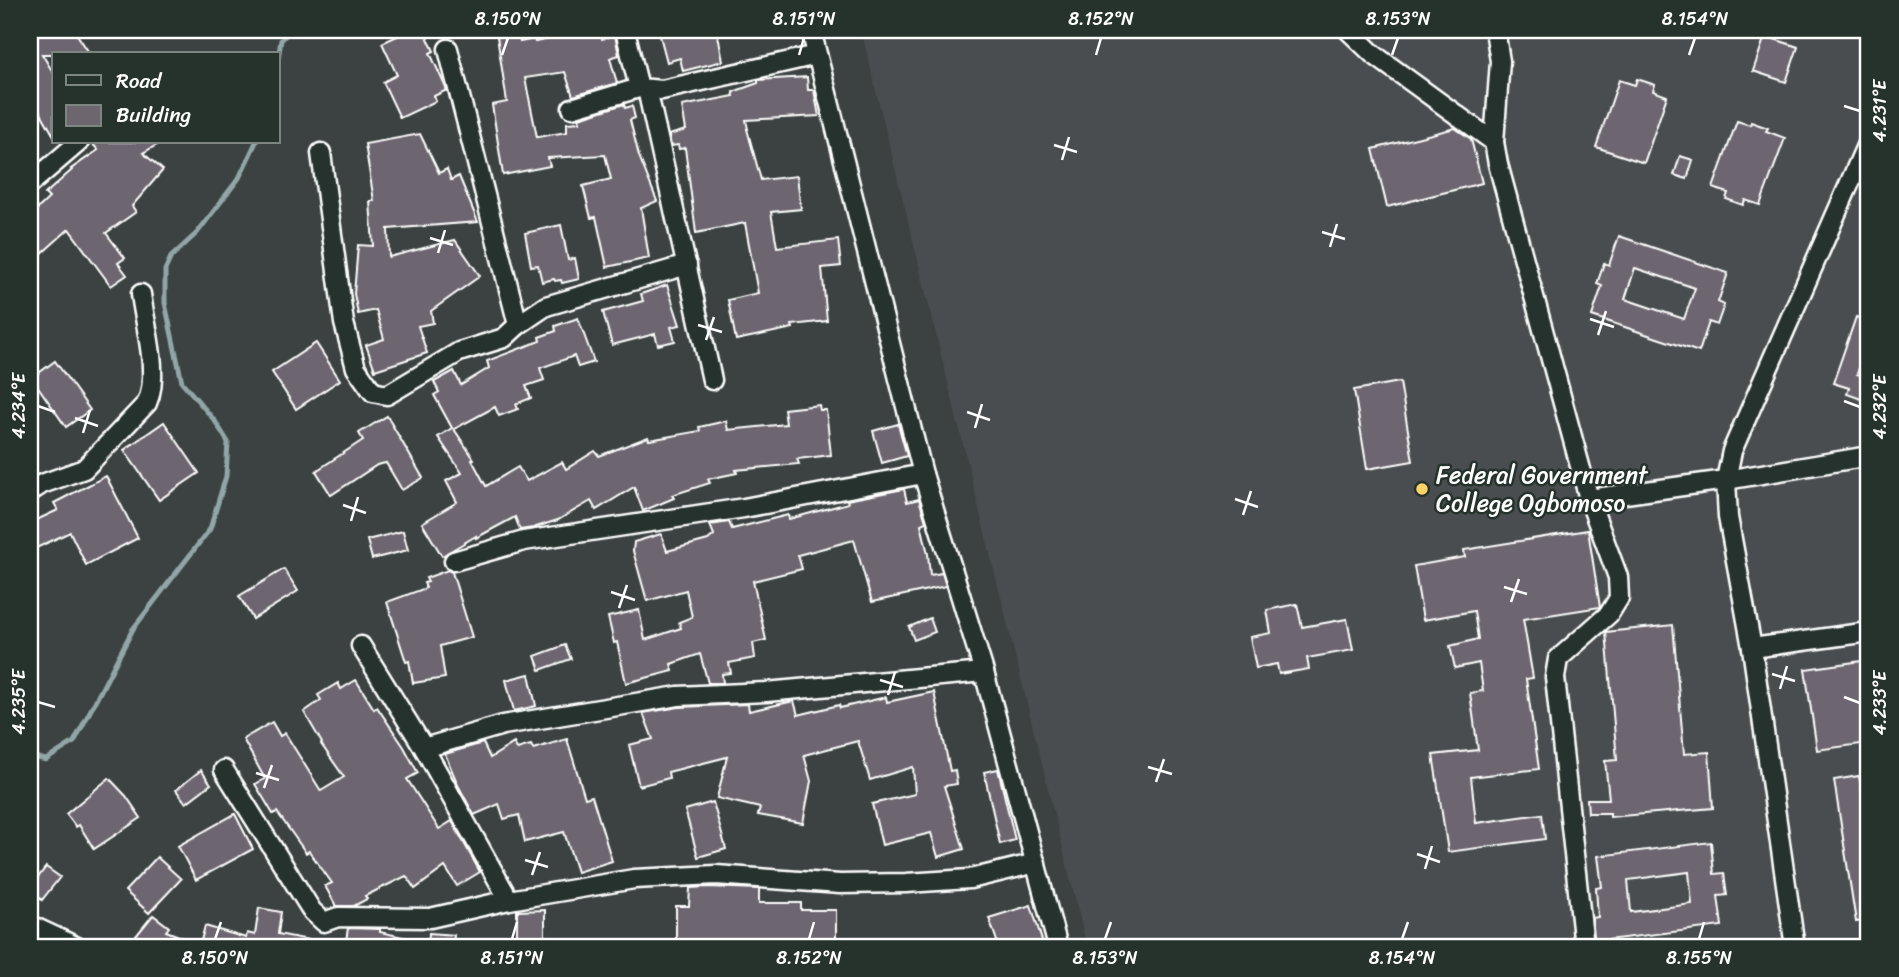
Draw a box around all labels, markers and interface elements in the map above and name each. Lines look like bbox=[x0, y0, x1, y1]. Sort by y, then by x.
text: 8.150°N bbox=[475, 3, 542, 35]
text: 8.151°N bbox=[773, 3, 836, 35]
text: 8.152°N bbox=[1068, 3, 1134, 35]
text: 8.153°N bbox=[1365, 3, 1431, 35]
text: 8.154°N bbox=[1662, 3, 1729, 35]
legend bbox=[52, 52, 280, 144]
text: Road bbox=[116, 62, 163, 100]
text: 4.231°E bbox=[1864, 79, 1896, 142]
text: Building bbox=[116, 96, 192, 134]
text: 4.234°E bbox=[3, 372, 35, 439]
text: 4.232°E bbox=[1864, 373, 1896, 440]
place label: Federal Government College Ogbomoso bbox=[1436, 454, 1649, 524]
marker: Federal Government College Ogbomoso bbox=[1414, 481, 1430, 497]
text: 4.235°E bbox=[3, 668, 35, 735]
text: 4.233°E bbox=[1864, 670, 1896, 735]
text: 8.150°N bbox=[182, 942, 249, 974]
text: 8.151°N bbox=[481, 942, 544, 974]
text: 8.152°N bbox=[776, 942, 842, 974]
text: 8.153°N bbox=[1072, 942, 1138, 974]
text: 8.154°N bbox=[1369, 942, 1436, 974]
text: 8.155°N bbox=[1666, 942, 1733, 974]

